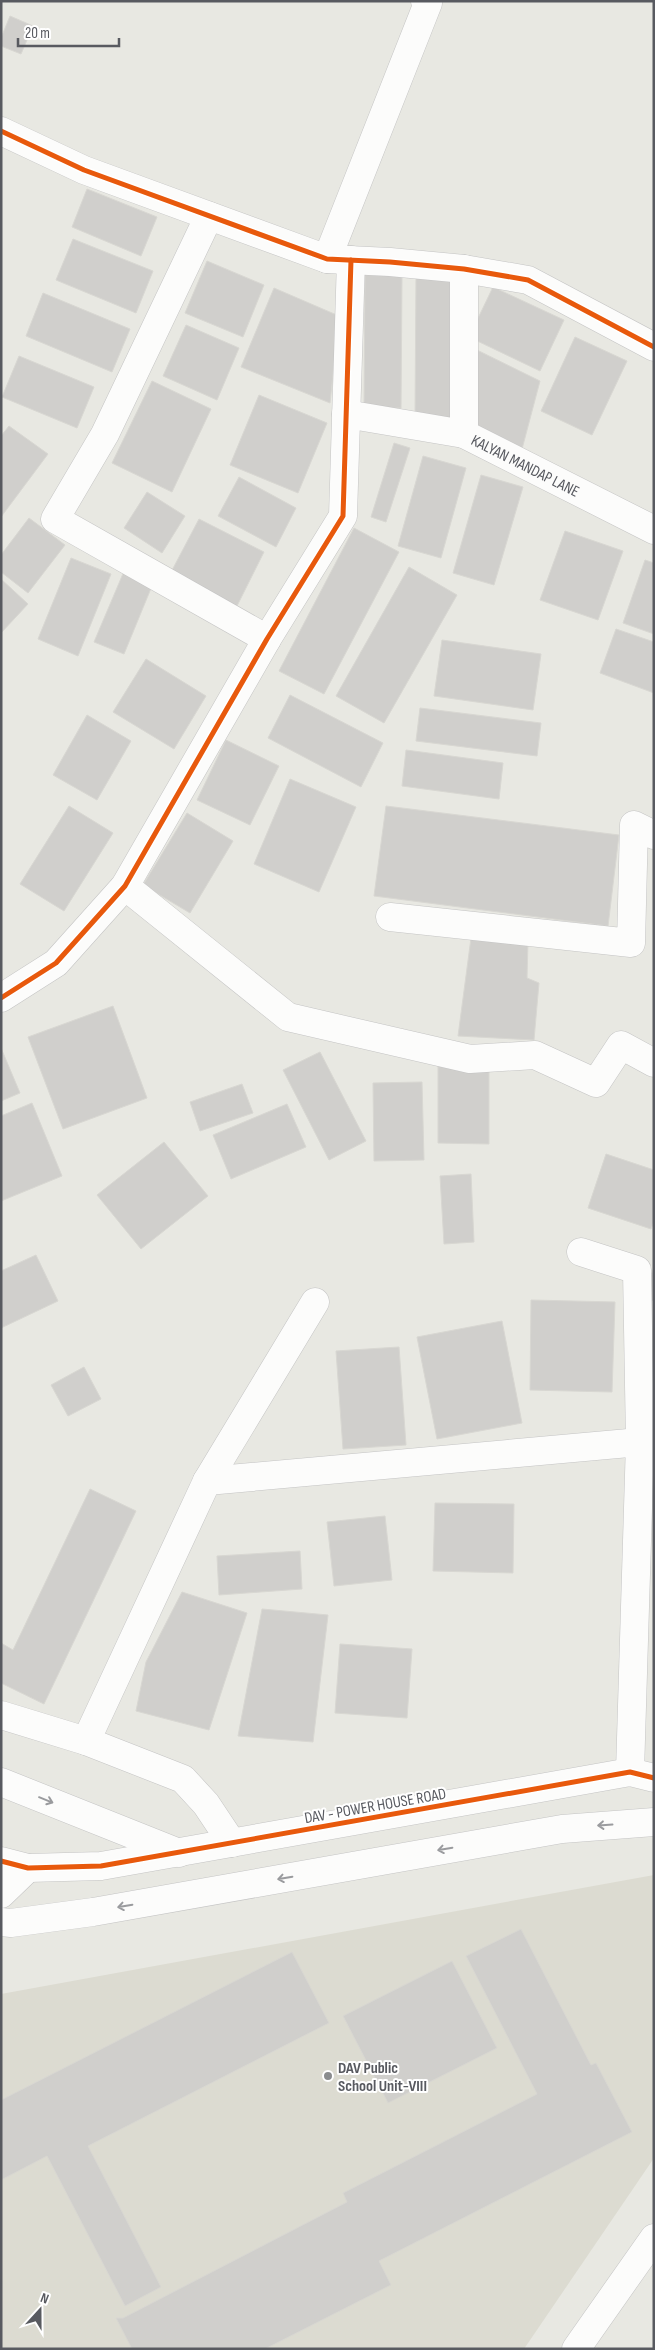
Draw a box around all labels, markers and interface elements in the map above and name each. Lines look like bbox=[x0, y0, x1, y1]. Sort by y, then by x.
scale bar bbox=[18, 15, 119, 47]
text: 20 m bbox=[25, 24, 50, 43]
street label: KALYAN MANDAP LANE bbox=[468, 431, 582, 502]
street label: DAV - POWER HOUSE ROAD bbox=[303, 1785, 448, 1828]
one-way arrow bbox=[38, 1796, 53, 1806]
one-way arrow bbox=[597, 1821, 613, 1830]
one-way arrow bbox=[437, 1845, 453, 1855]
one-way arrow bbox=[277, 1873, 293, 1883]
one-way arrow bbox=[117, 1902, 133, 1912]
place label: DAV Public School Unit-VIII bbox=[338, 2059, 427, 2096]
marker: DAV Public School Unit-VIII bbox=[322, 2070, 334, 2082]
north arrow bbox=[15, 2285, 65, 2335]
text: N bbox=[38, 2289, 51, 2308]

